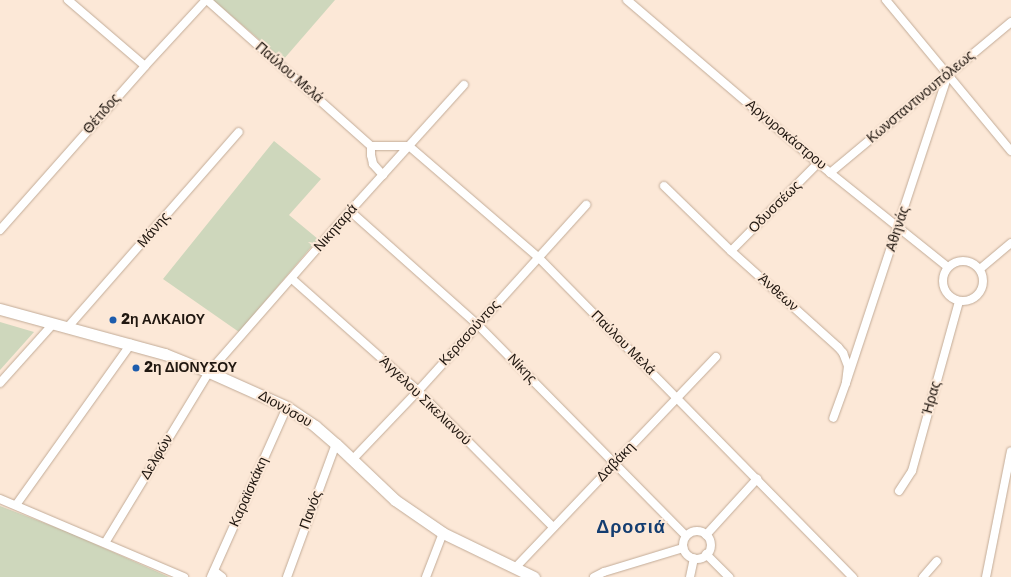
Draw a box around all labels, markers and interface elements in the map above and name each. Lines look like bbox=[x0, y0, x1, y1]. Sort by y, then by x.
street label: Παύλου Μελά bbox=[252, 39, 326, 107]
street label: Κωνσταντινουπόλεως bbox=[864, 47, 978, 147]
street label: Θέτιδος bbox=[80, 90, 124, 138]
street label: Αργυροκάστρου bbox=[742, 96, 830, 174]
street label: Οδυσσέως bbox=[745, 177, 805, 237]
street label: Νικηταρά bbox=[311, 201, 361, 255]
street label: Αθηνάς bbox=[883, 204, 913, 254]
street label: Μάνης bbox=[134, 209, 174, 251]
street label: Άνθεων bbox=[755, 271, 801, 315]
street label: Κερασούντος bbox=[436, 297, 504, 369]
street label: Παύλου Μελά bbox=[587, 307, 659, 379]
place label: 2η ΑΛΚΑΙΟΥ bbox=[121, 312, 205, 328]
marker: 2η ΑΛΚΑΙΟΥ bbox=[108, 315, 118, 325]
street label: Νίκης bbox=[504, 351, 540, 387]
street label: Άγγελου Σικελιανού bbox=[376, 353, 474, 449]
place label: 2η ΔΙΟΝΥΣΟΥ bbox=[144, 360, 237, 376]
marker: 2η ΔΙΟΝΥΣΟΥ bbox=[131, 363, 141, 373]
street label: Ήρας bbox=[919, 379, 945, 417]
street label: Διονύσου bbox=[255, 387, 315, 431]
street label: Δελφών bbox=[137, 432, 177, 482]
street label: Δαβάκη bbox=[593, 439, 639, 485]
street label: Καραϊσκάκη bbox=[226, 454, 272, 530]
street label: Πανός bbox=[296, 488, 326, 532]
district label: Δροσιά bbox=[596, 516, 666, 538]

